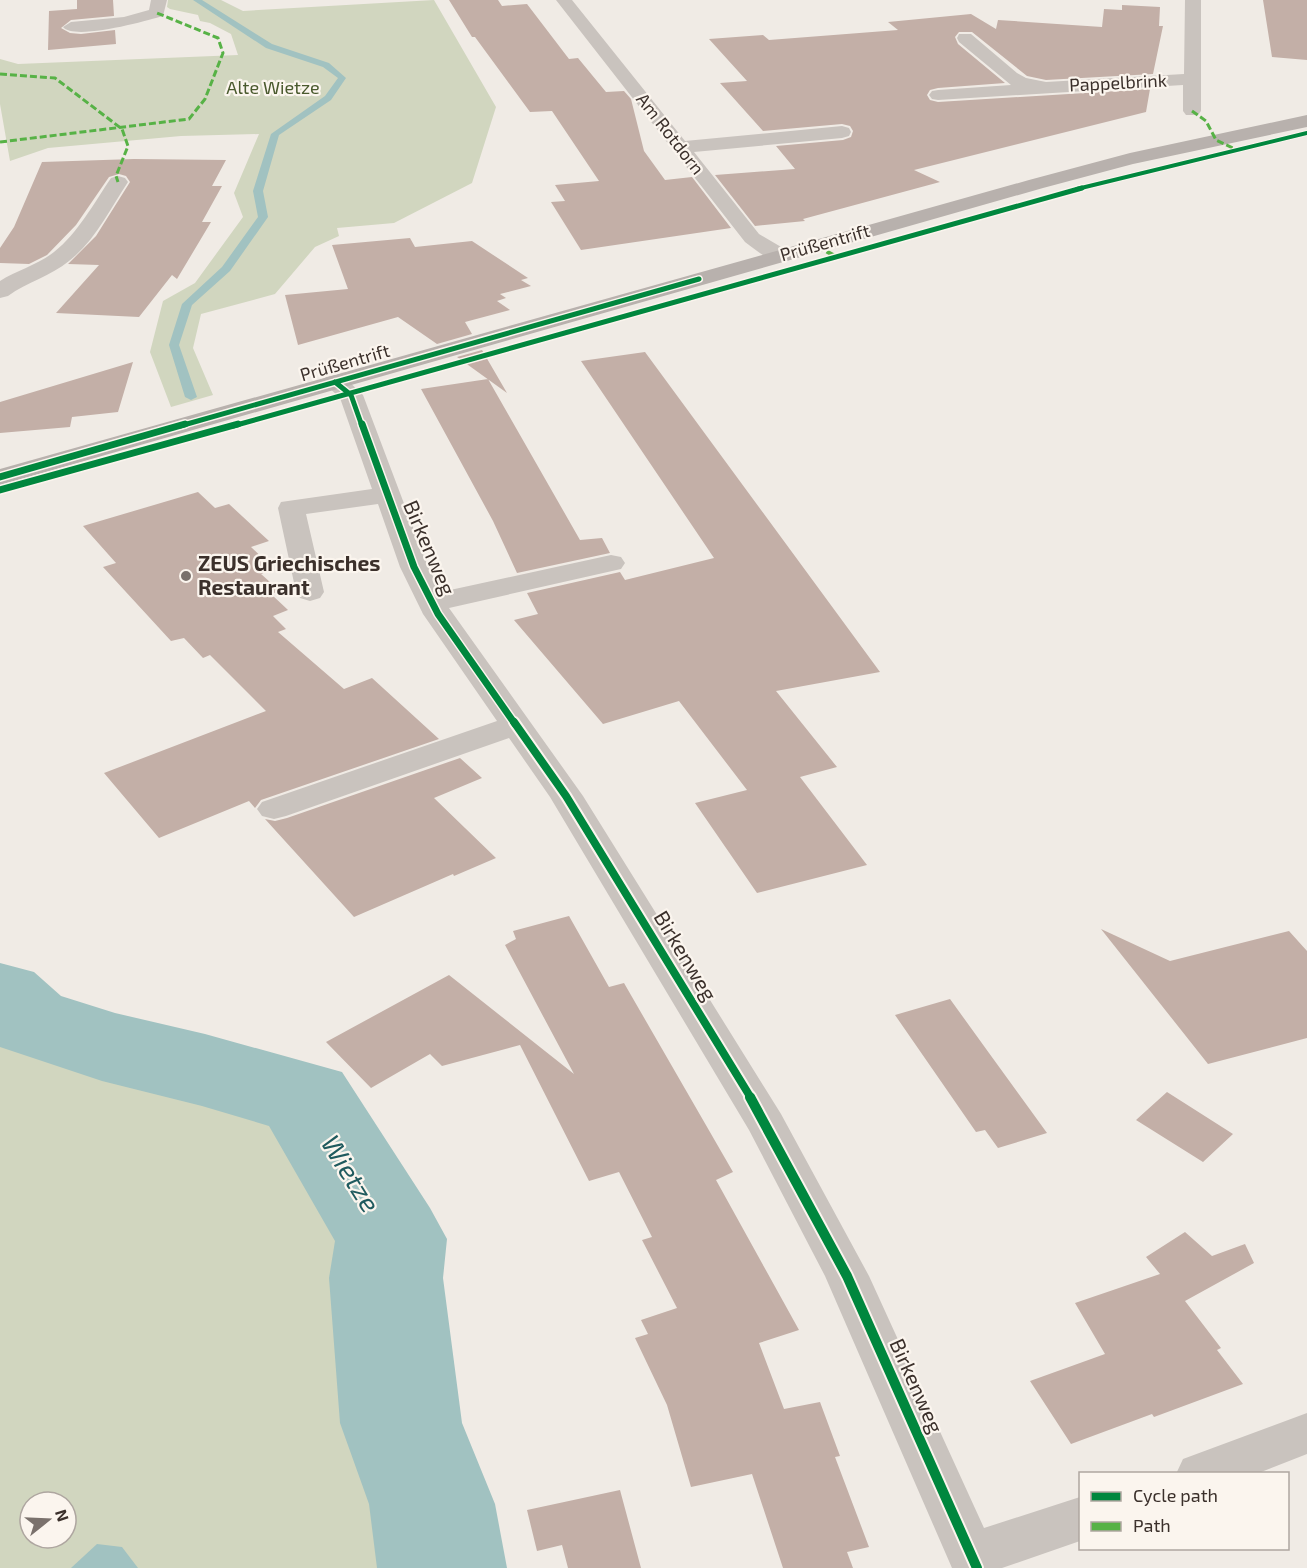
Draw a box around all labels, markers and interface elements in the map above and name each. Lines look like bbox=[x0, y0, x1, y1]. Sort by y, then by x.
street label: Pappelbrink bbox=[1068, 68, 1167, 96]
park label: Alte Wietze bbox=[226, 76, 320, 98]
street label: Am Rotdorn bbox=[632, 88, 709, 178]
street label: Prüßentrift bbox=[777, 219, 872, 265]
street label: Prüßentrift bbox=[297, 339, 392, 385]
street label: Birkenweg bbox=[399, 496, 462, 599]
place label: ZEUS Griechisches Restaurant bbox=[198, 550, 380, 599]
marker: ZEUS Griechisches Restaurant bbox=[179, 569, 193, 583]
street label: Birkenweg bbox=[650, 906, 723, 1005]
water label: Wietze bbox=[316, 1128, 388, 1217]
street label: Birkenweg bbox=[885, 1334, 949, 1437]
legend bbox=[1079, 1472, 1289, 1550]
text: Cycle path bbox=[1133, 1484, 1218, 1506]
north arrow bbox=[18, 1490, 78, 1550]
text: N bbox=[52, 1507, 74, 1524]
text: Path bbox=[1133, 1514, 1171, 1536]

